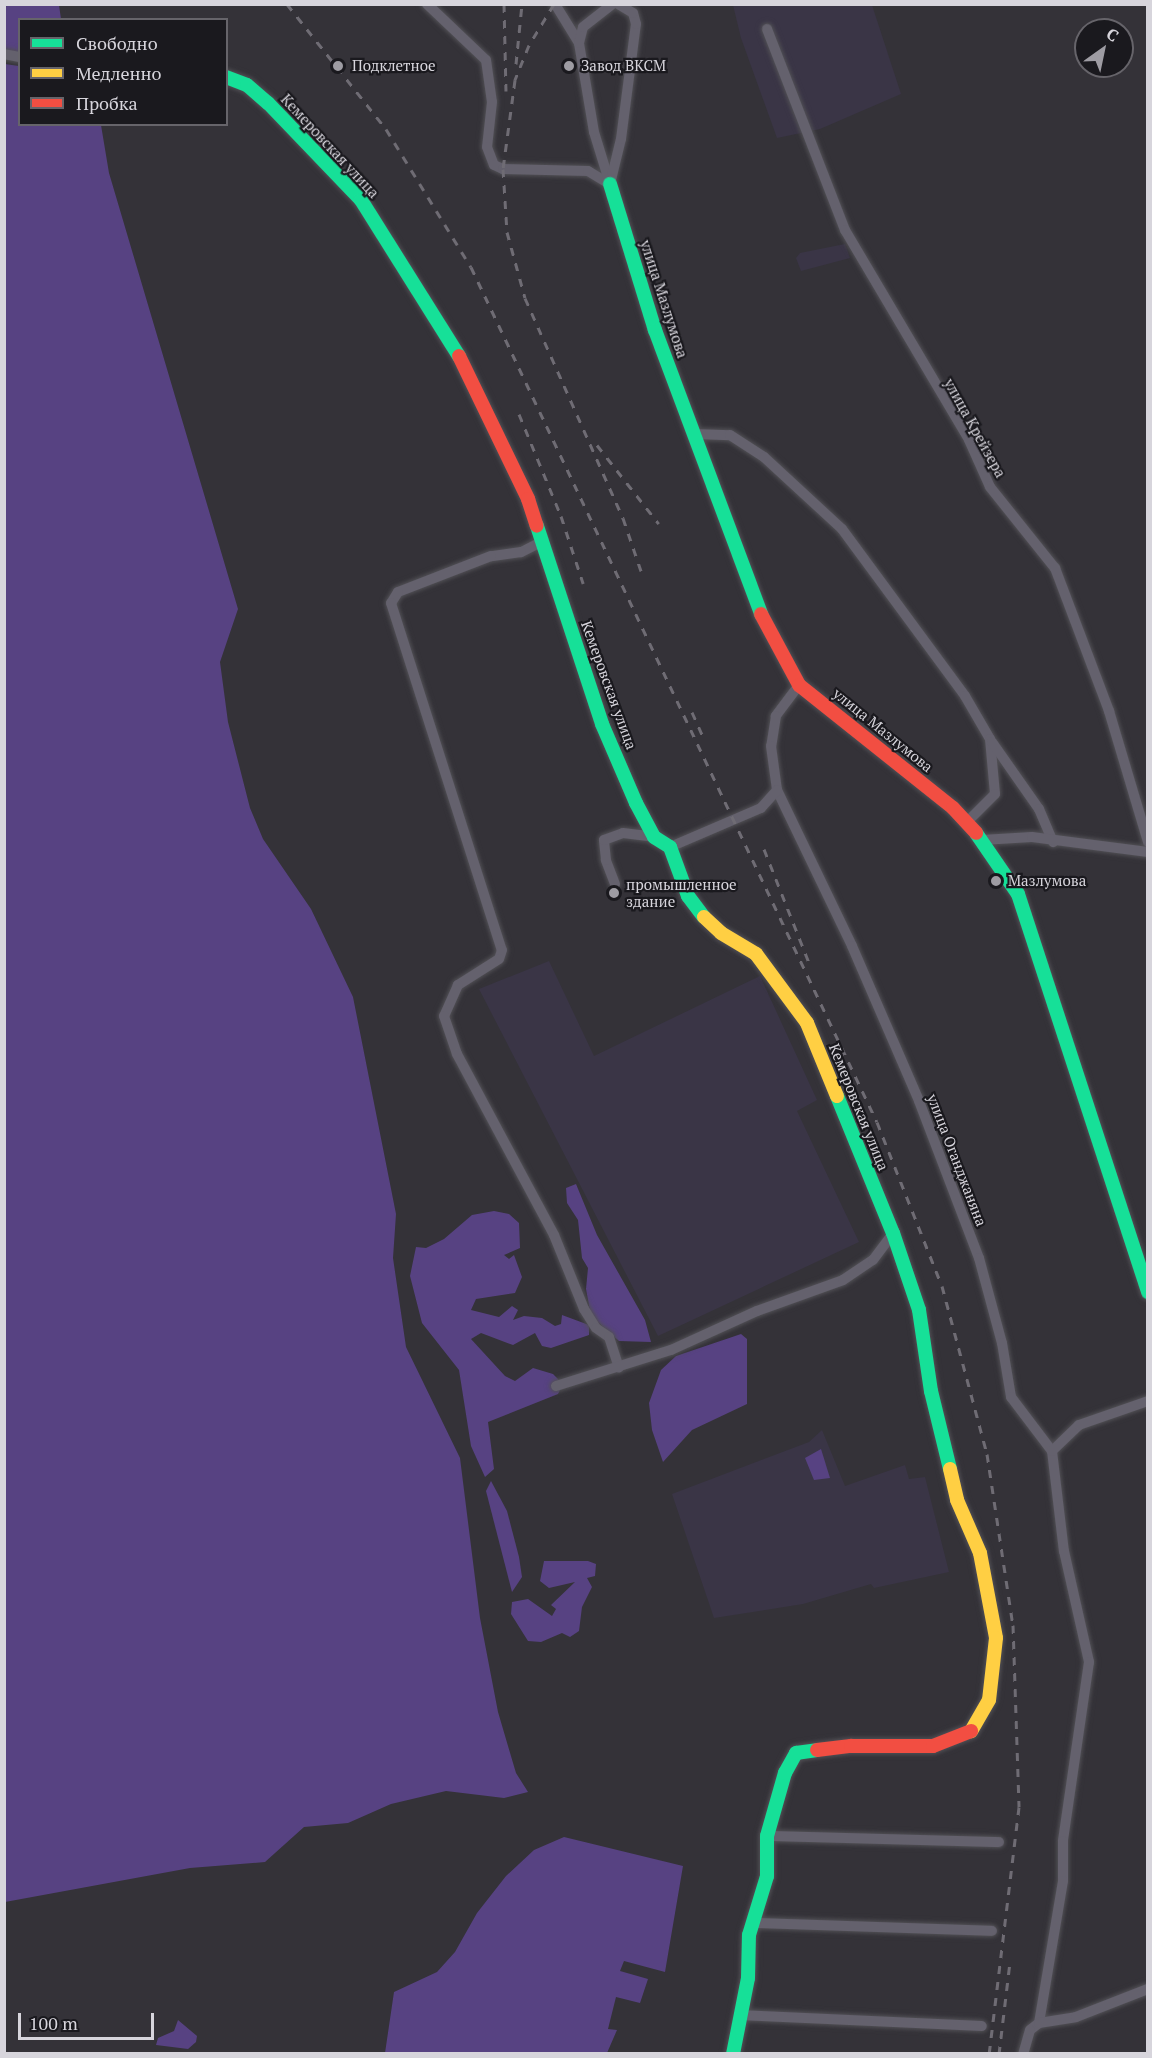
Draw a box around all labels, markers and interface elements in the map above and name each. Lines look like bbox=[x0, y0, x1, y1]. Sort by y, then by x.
legend bbox=[18, 18, 228, 126]
north arrow bbox=[1074, 18, 1134, 78]
text: С bbox=[1102, 23, 1123, 47]
text: Свободно bbox=[76, 31, 158, 55]
marker: Подклетное bbox=[329, 57, 347, 75]
place label: Подклетное bbox=[352, 57, 436, 75]
place label: Завод ВКСМ bbox=[581, 57, 666, 75]
marker: Завод ВКСМ bbox=[562, 59, 576, 73]
text: Медленно bbox=[76, 61, 162, 85]
street label: Кемеровская улица bbox=[277, 90, 383, 202]
text: Пробка bbox=[76, 91, 138, 115]
street label: улица Мазлумова bbox=[636, 238, 692, 360]
street label: улица Крейзера bbox=[940, 375, 1010, 481]
street label: Кемеровская улица bbox=[577, 618, 641, 752]
street label: улица Мазлумова bbox=[829, 684, 937, 776]
place label: Мазлумова bbox=[1008, 872, 1086, 890]
marker: Мазлумова bbox=[989, 874, 1003, 888]
place label: промышленное здание bbox=[626, 875, 737, 910]
marker: промышленное здание bbox=[607, 886, 621, 900]
street label: Кемеровская улица bbox=[825, 1041, 893, 1173]
street label: улица Оганджаняна bbox=[923, 1091, 991, 1229]
scale bar bbox=[21, 2001, 158, 2039]
text: 100 m bbox=[29, 2011, 78, 2035]

